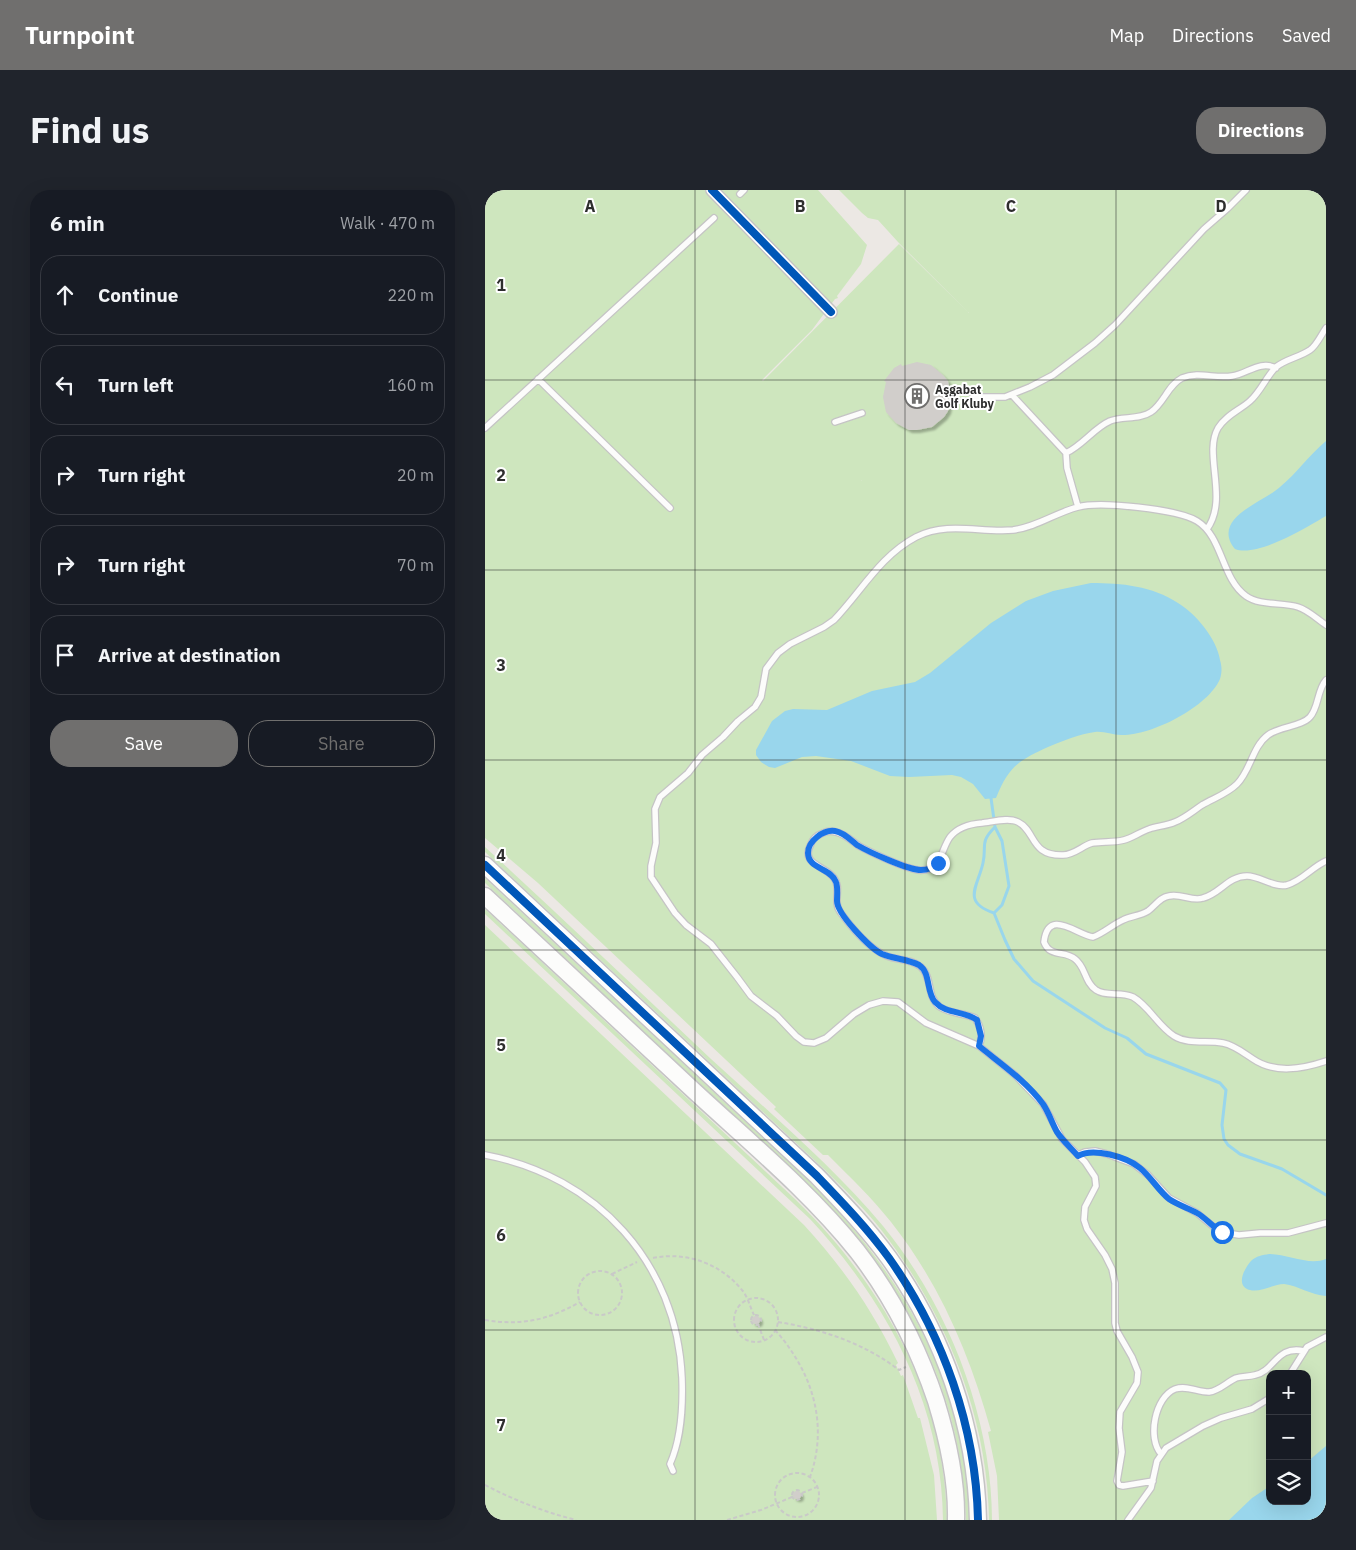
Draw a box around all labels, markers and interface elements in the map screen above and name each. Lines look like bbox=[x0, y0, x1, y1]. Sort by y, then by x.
text: Turnpoint bbox=[25, 19, 135, 51]
text: Map bbox=[1109, 24, 1144, 47]
text: Directions bbox=[1172, 24, 1254, 47]
text: Saved bbox=[1282, 24, 1331, 47]
text: Find us bbox=[30, 107, 149, 153]
button: Directions bbox=[1196, 107, 1326, 154]
text: A bbox=[585, 196, 596, 216]
text: B bbox=[795, 196, 806, 216]
text: C bbox=[1006, 196, 1016, 216]
text: D bbox=[1215, 196, 1227, 216]
text: 6 min bbox=[50, 209, 105, 237]
text: Walk · 470 m bbox=[340, 213, 435, 233]
text: 1 bbox=[496, 275, 506, 295]
icon: ahead bbox=[51, 281, 79, 309]
text: Continue bbox=[98, 283, 178, 307]
text: 220 m bbox=[387, 285, 434, 305]
icon: left bbox=[51, 371, 79, 399]
text: Turn left bbox=[98, 373, 174, 397]
text: 160 m bbox=[387, 375, 434, 395]
place label: Aşgabat Golf Kluby bbox=[935, 382, 994, 411]
building icon: Aşgabat Golf Kluby bbox=[904, 383, 930, 409]
icon: right bbox=[51, 461, 79, 489]
text: Turn right bbox=[98, 463, 185, 487]
text: 20 m bbox=[397, 465, 434, 485]
text: 2 bbox=[496, 465, 506, 485]
icon: right bbox=[51, 551, 79, 579]
text: Turn right bbox=[98, 553, 185, 577]
text: 70 m bbox=[397, 555, 434, 575]
icon: arrive bbox=[51, 641, 79, 669]
text: Arrive at destination bbox=[98, 643, 281, 667]
text: 3 bbox=[496, 655, 506, 675]
button: Save bbox=[50, 720, 238, 767]
button: Share bbox=[248, 720, 435, 767]
text: 4 bbox=[496, 845, 506, 865]
route end bbox=[927, 852, 950, 875]
text: 5 bbox=[496, 1035, 506, 1055]
route start bbox=[1211, 1221, 1234, 1244]
text: 6 bbox=[496, 1225, 506, 1245]
map controls bbox=[1266, 1370, 1311, 1505]
button: + bbox=[1266, 1370, 1311, 1415]
text: 7 bbox=[496, 1415, 506, 1435]
button: − bbox=[1266, 1415, 1311, 1460]
button: layers bbox=[1266, 1460, 1311, 1505]

